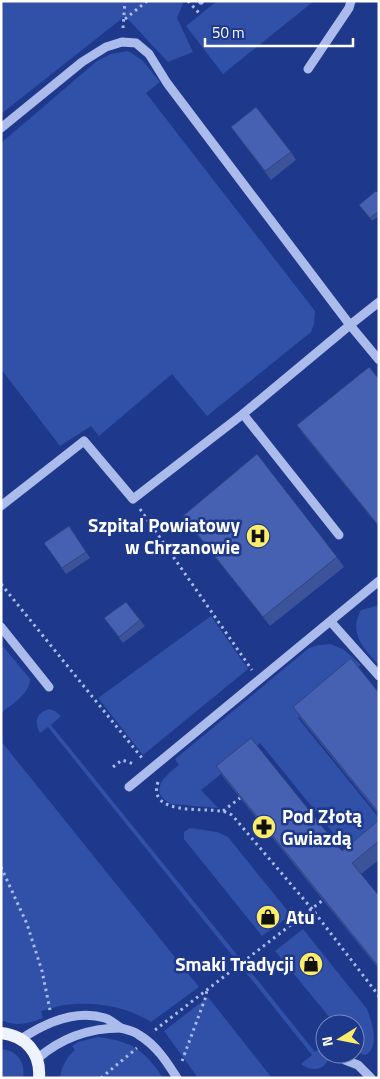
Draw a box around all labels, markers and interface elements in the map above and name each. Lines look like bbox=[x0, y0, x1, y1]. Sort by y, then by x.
scale bar bbox=[205, 15, 352, 47]
text: 50 m bbox=[212, 21, 245, 44]
place label: Szpital Powiatowy w Chrzanowie bbox=[88, 510, 240, 561]
hospital icon: Szpital Powiatowy w Chrzanowie bbox=[245, 523, 271, 549]
place label: Pod Złotą Gwiazdą bbox=[282, 801, 362, 852]
pharmacy icon: Pod Złotą Gwiazdą bbox=[251, 814, 277, 840]
place label: Atu bbox=[286, 902, 315, 931]
shop icon: Atu bbox=[255, 904, 281, 930]
place label: Smaki Tradycji bbox=[175, 949, 294, 978]
shop icon: Smaki Tradycji bbox=[298, 951, 324, 977]
north arrow bbox=[315, 1014, 365, 1064]
text: N bbox=[316, 1035, 338, 1048]

